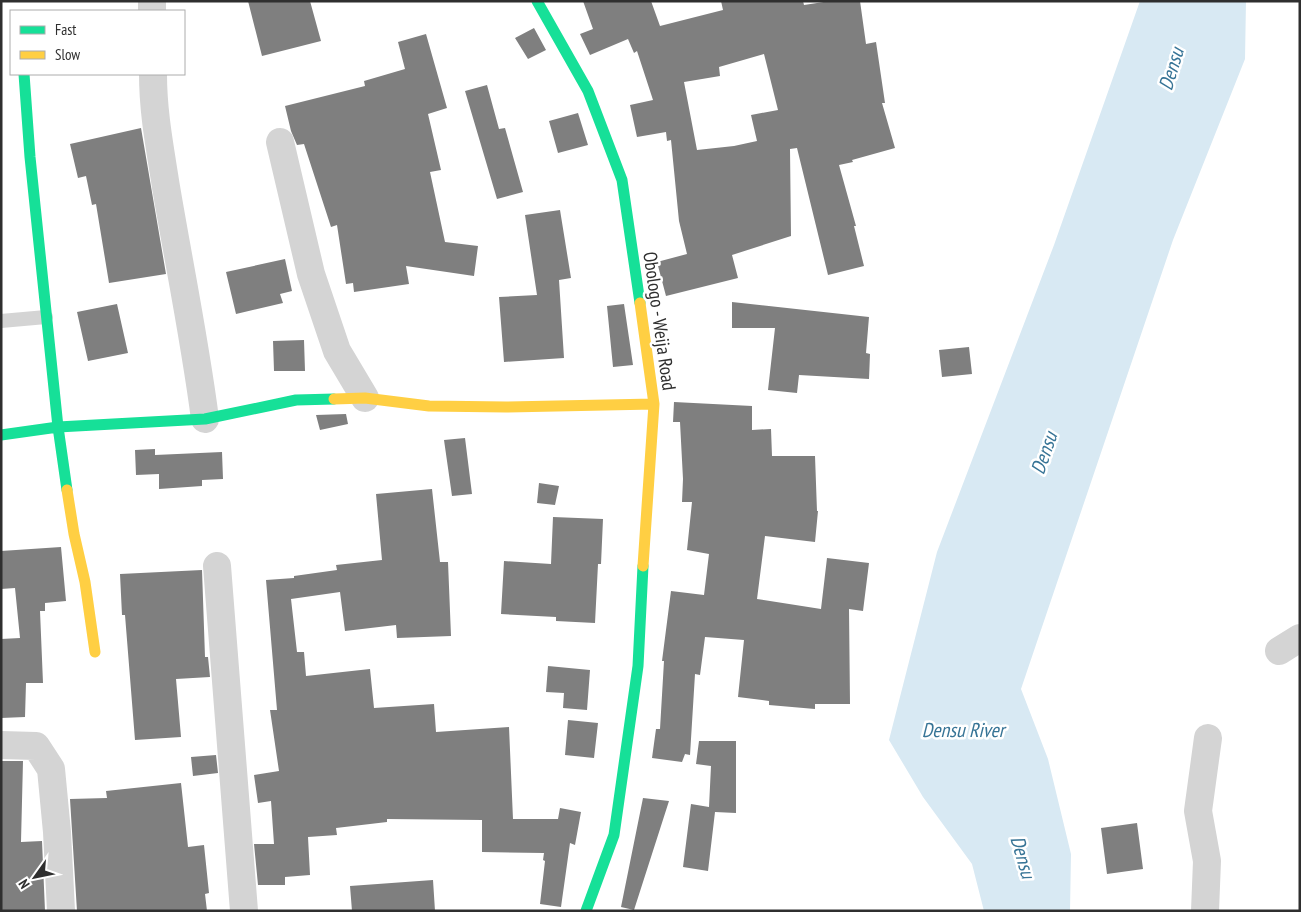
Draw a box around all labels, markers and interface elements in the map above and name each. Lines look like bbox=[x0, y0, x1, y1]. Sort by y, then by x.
legend bbox=[10, 10, 185, 75]
text: Fast bbox=[55, 20, 76, 39]
water label: Densu bbox=[1152, 43, 1190, 93]
text: Slow bbox=[55, 45, 80, 64]
street label: Obologo - Weija Road bbox=[638, 250, 682, 392]
water label: Densu bbox=[1025, 427, 1064, 478]
water label: Densu River bbox=[922, 717, 1007, 743]
water label: Densu bbox=[1005, 833, 1042, 883]
north arrow bbox=[10, 852, 60, 902]
text: N bbox=[14, 876, 34, 892]

